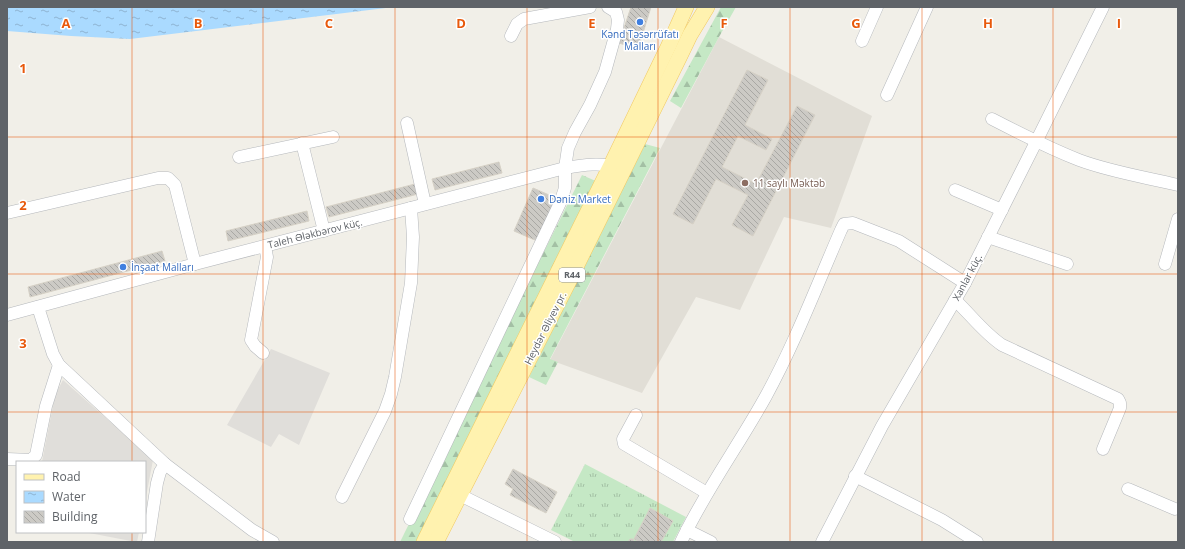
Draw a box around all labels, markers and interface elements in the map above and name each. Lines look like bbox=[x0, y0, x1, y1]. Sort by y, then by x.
text: A bbox=[62, 14, 71, 32]
text: B bbox=[194, 14, 203, 32]
text: C bbox=[325, 14, 333, 32]
text: D bbox=[456, 14, 466, 32]
text: E bbox=[588, 14, 596, 32]
text: F bbox=[720, 14, 728, 32]
text: G bbox=[851, 14, 861, 32]
text: H bbox=[983, 14, 993, 32]
text: I bbox=[1117, 14, 1121, 32]
marker: Kənd Təsərrüfatı Malları bbox=[635, 17, 645, 27]
place label: Kənd Təsərrüfatı Malları bbox=[601, 27, 679, 53]
text: 1 bbox=[19, 59, 27, 77]
place label: 11 saylı Məktəb bbox=[753, 176, 825, 190]
marker: 11 saylı Məktəb bbox=[740, 178, 750, 188]
place label: Dəniz Market bbox=[549, 192, 611, 206]
marker: Dəniz Market bbox=[536, 194, 546, 204]
text: 2 bbox=[19, 196, 27, 214]
street label: Taleh Ələkbərov küç. bbox=[266, 214, 364, 252]
street label: Xanlar küç. bbox=[949, 251, 985, 303]
place label: İnşaat Malları bbox=[131, 260, 194, 274]
marker: İnşaat Malları bbox=[118, 262, 128, 272]
road number: R44 bbox=[559, 268, 585, 282]
street label: Heydər Əliyev pr. bbox=[521, 289, 569, 367]
text: 3 bbox=[19, 334, 27, 352]
legend bbox=[16, 461, 146, 533]
text: Road bbox=[52, 468, 81, 485]
text: Water bbox=[52, 488, 86, 505]
text: Building bbox=[52, 508, 98, 525]

